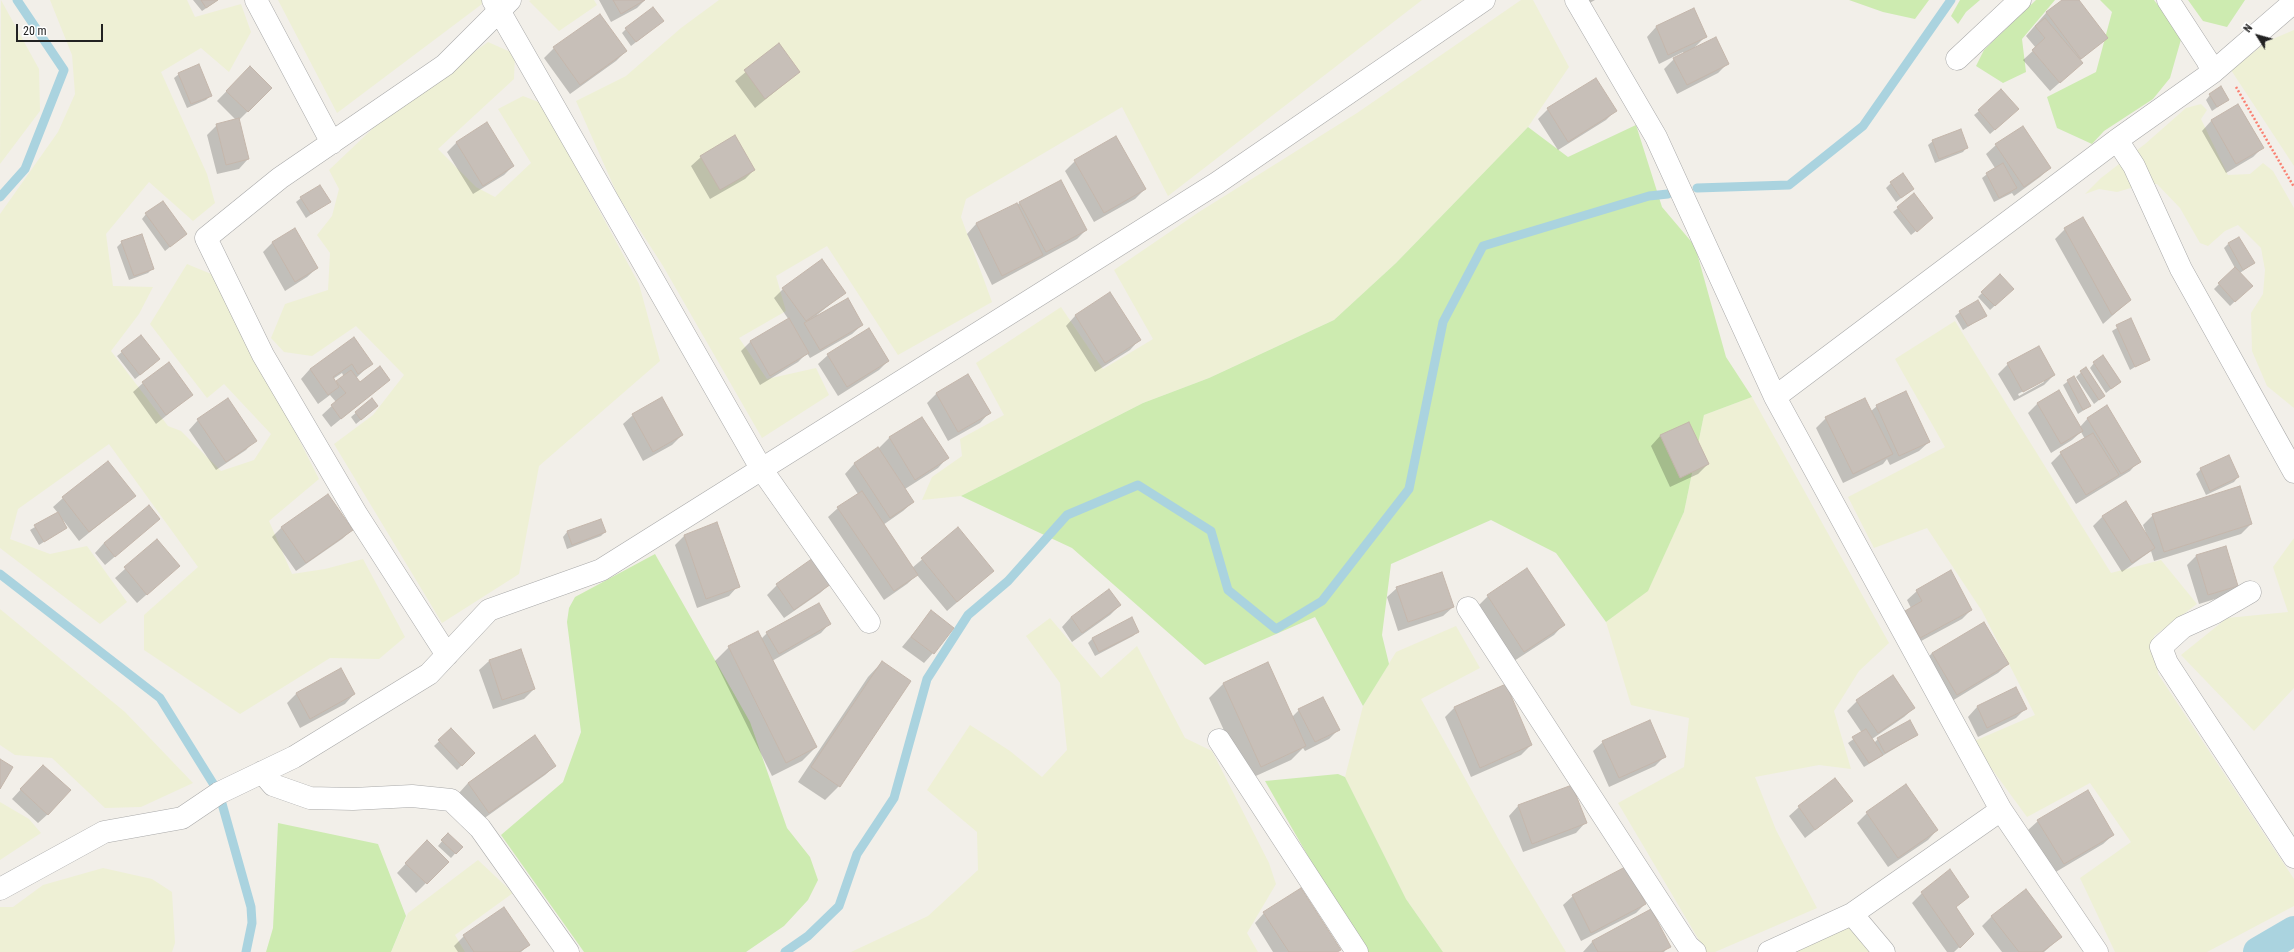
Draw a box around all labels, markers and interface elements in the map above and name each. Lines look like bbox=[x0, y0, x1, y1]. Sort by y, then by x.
scale bar bbox=[18, 16, 105, 42]
north arrow bbox=[2238, 16, 2278, 56]
text: N bbox=[2241, 22, 2255, 35]
text: 20 m bbox=[23, 24, 47, 38]

